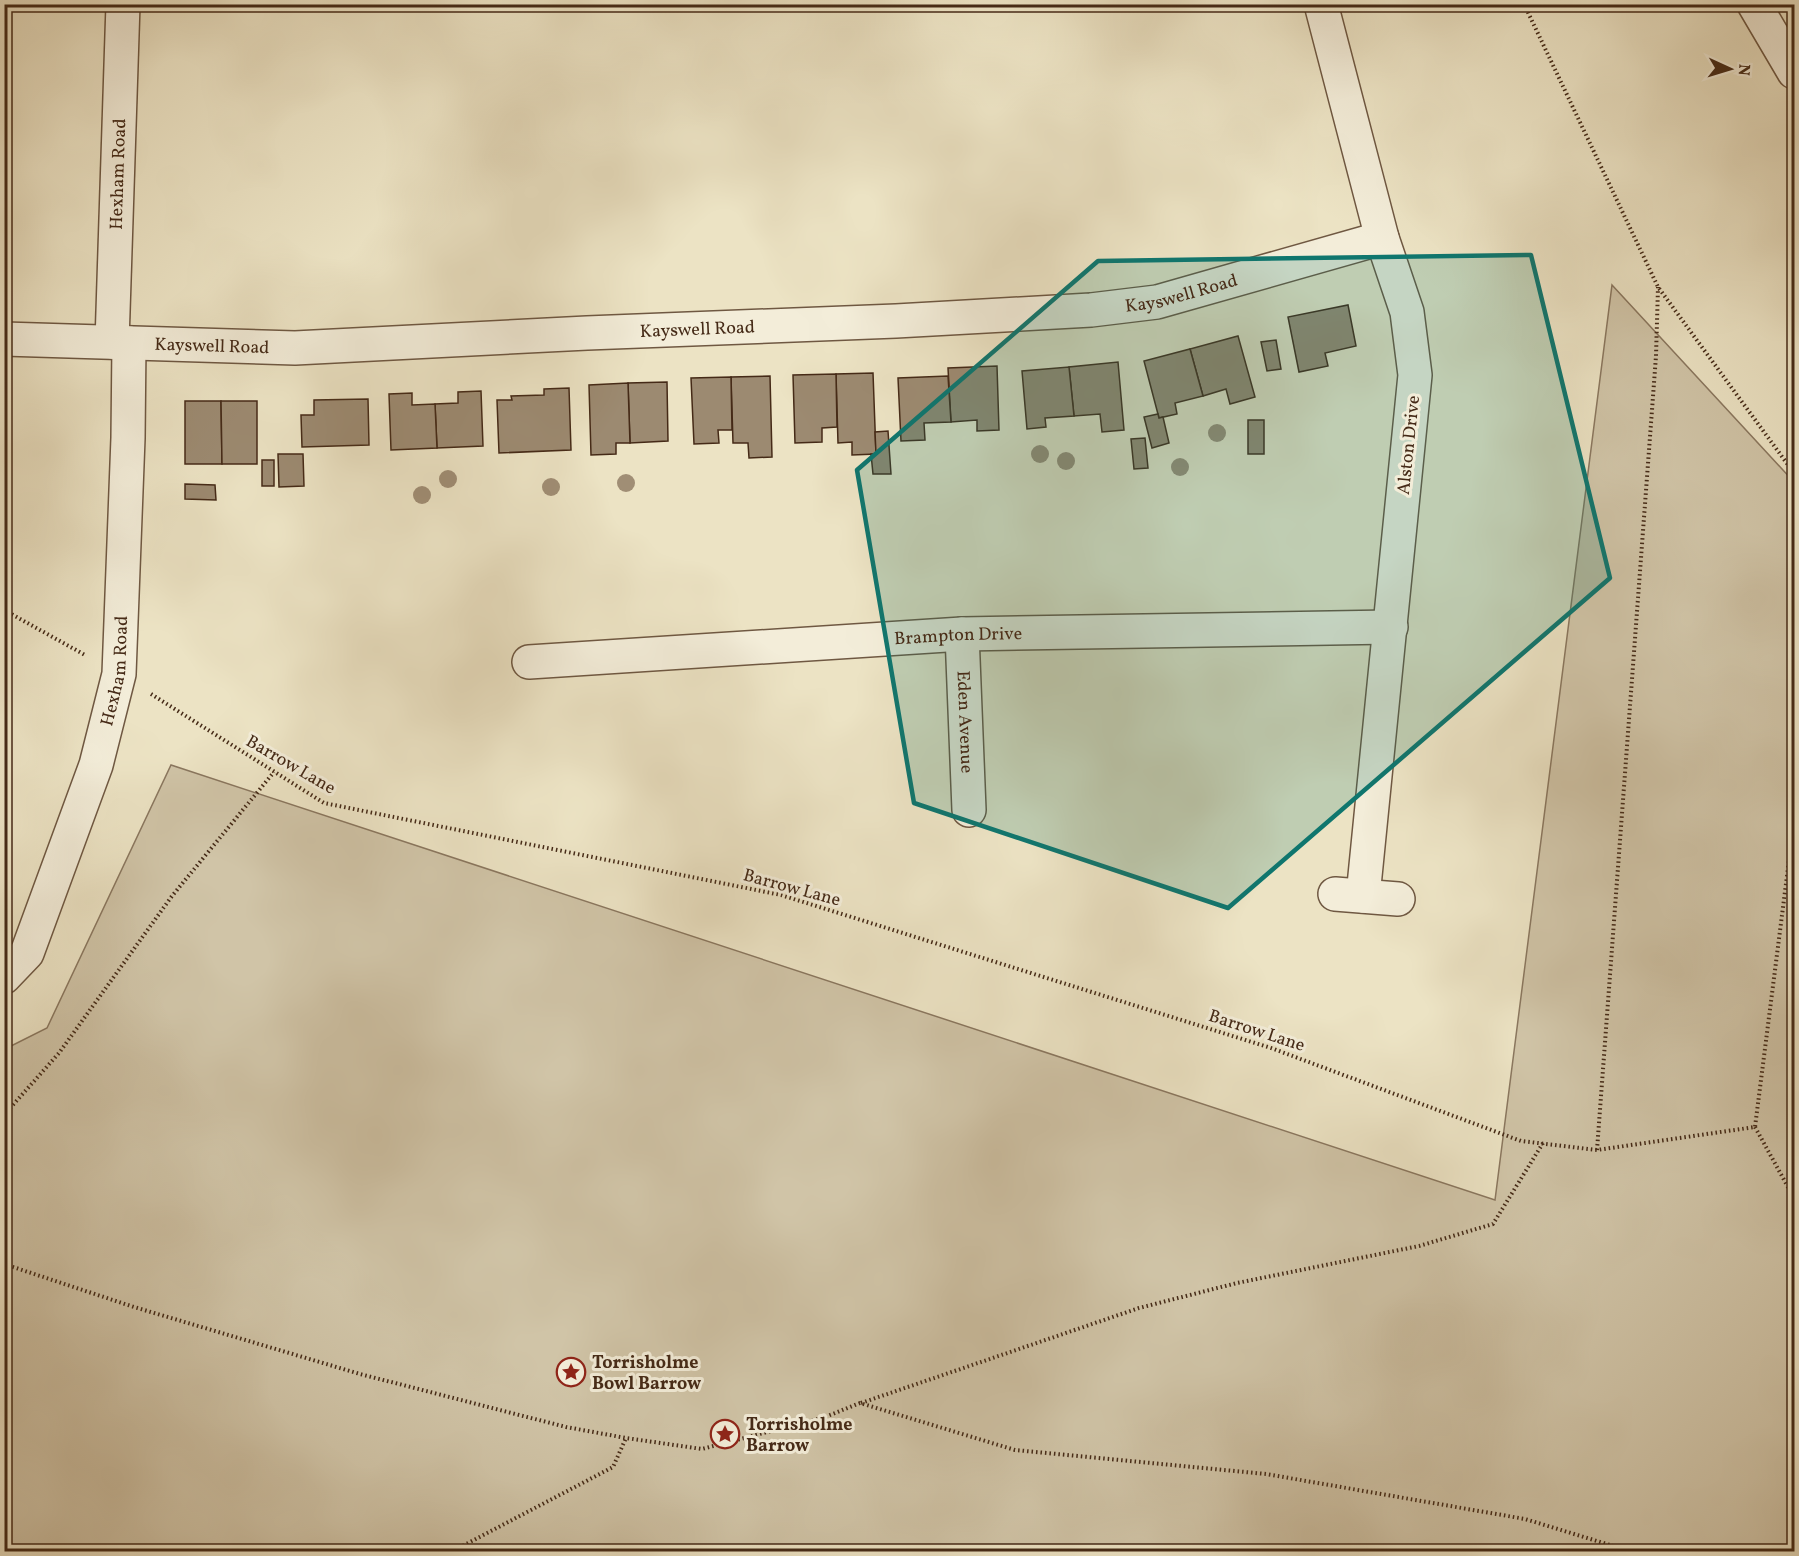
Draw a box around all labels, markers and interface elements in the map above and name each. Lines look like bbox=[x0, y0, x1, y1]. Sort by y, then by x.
north arrow bbox=[1700, 39, 1760, 99]
text: N bbox=[1732, 63, 1754, 77]
street label: Hexham Road bbox=[105, 118, 133, 230]
street label: Kayswell Road bbox=[1124, 269, 1241, 320]
street label: Kayswell Road bbox=[639, 315, 755, 345]
street label: Kayswell Road bbox=[154, 333, 270, 361]
street label: Alston Drive bbox=[1392, 394, 1427, 496]
street label: Hexham Road bbox=[95, 615, 135, 729]
street label: Brampton Drive bbox=[893, 622, 1022, 652]
street label: Eden Avenue bbox=[949, 670, 979, 774]
street label: Barrow Lane bbox=[241, 729, 340, 801]
street label: Barrow Lane bbox=[740, 863, 843, 913]
street label: Barrow Lane bbox=[1205, 1004, 1308, 1059]
place label: Torrisholme Bowl Barrow bbox=[592, 1351, 701, 1397]
place icon: Torrisholme Bowl Barrow bbox=[555, 1356, 587, 1388]
place label: Torrisholme Barrow bbox=[746, 1413, 852, 1459]
place icon: Torrisholme Barrow bbox=[709, 1418, 741, 1450]

